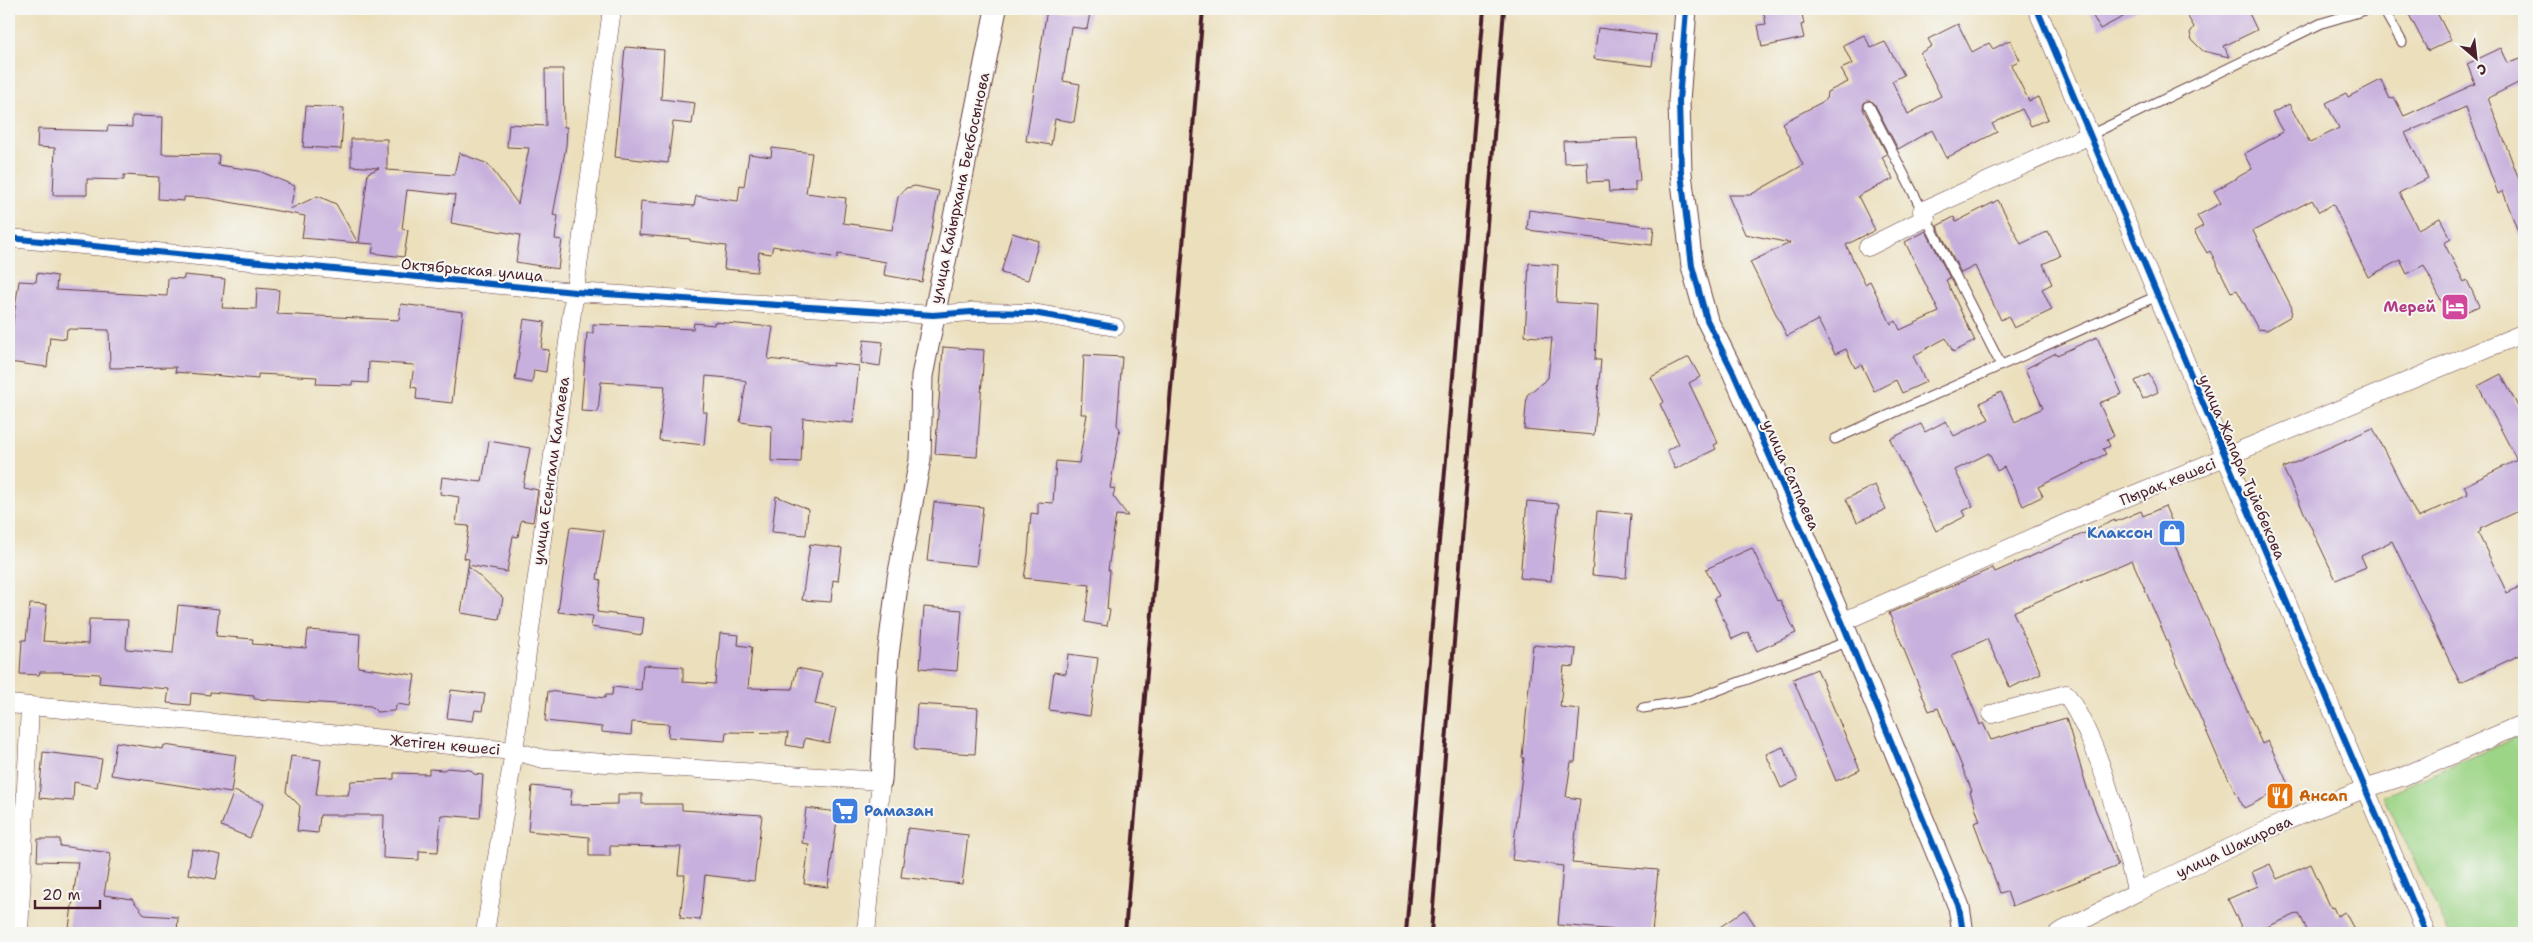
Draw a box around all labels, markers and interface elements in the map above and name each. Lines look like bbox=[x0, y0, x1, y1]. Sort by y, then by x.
north arrow bbox=[2450, 32, 2500, 82]
text: С bbox=[2474, 60, 2490, 79]
street label: улица Кайырхана Бекбосынова bbox=[926, 70, 994, 305]
street label: Октябрьская улица bbox=[400, 254, 545, 286]
hotel icon: Мерей bbox=[2440, 292, 2470, 322]
place label: Мерей bbox=[2383, 297, 2437, 317]
street label: улица Жапара Туйебекова bbox=[2194, 371, 2290, 563]
street label: улица Есенгали Калгаева bbox=[528, 375, 574, 567]
street label: улица Сатпаева bbox=[1758, 417, 1825, 534]
street label: Пырақ көшесі bbox=[2117, 454, 2219, 510]
shop icon: Клаксон bbox=[2157, 518, 2187, 548]
place label: Клаксон bbox=[2087, 523, 2153, 543]
street label: Жетіген көшесі bbox=[389, 730, 501, 760]
restaurant icon: Ансап bbox=[2265, 781, 2295, 811]
place label: Ансап bbox=[2299, 786, 2348, 806]
supermarket icon: Рамазан bbox=[830, 796, 860, 826]
place label: Рамазан bbox=[864, 801, 934, 821]
street label: улица Шакирова bbox=[2173, 811, 2296, 883]
scale bar bbox=[35, 877, 100, 909]
text: 20 m bbox=[42, 885, 81, 905]

